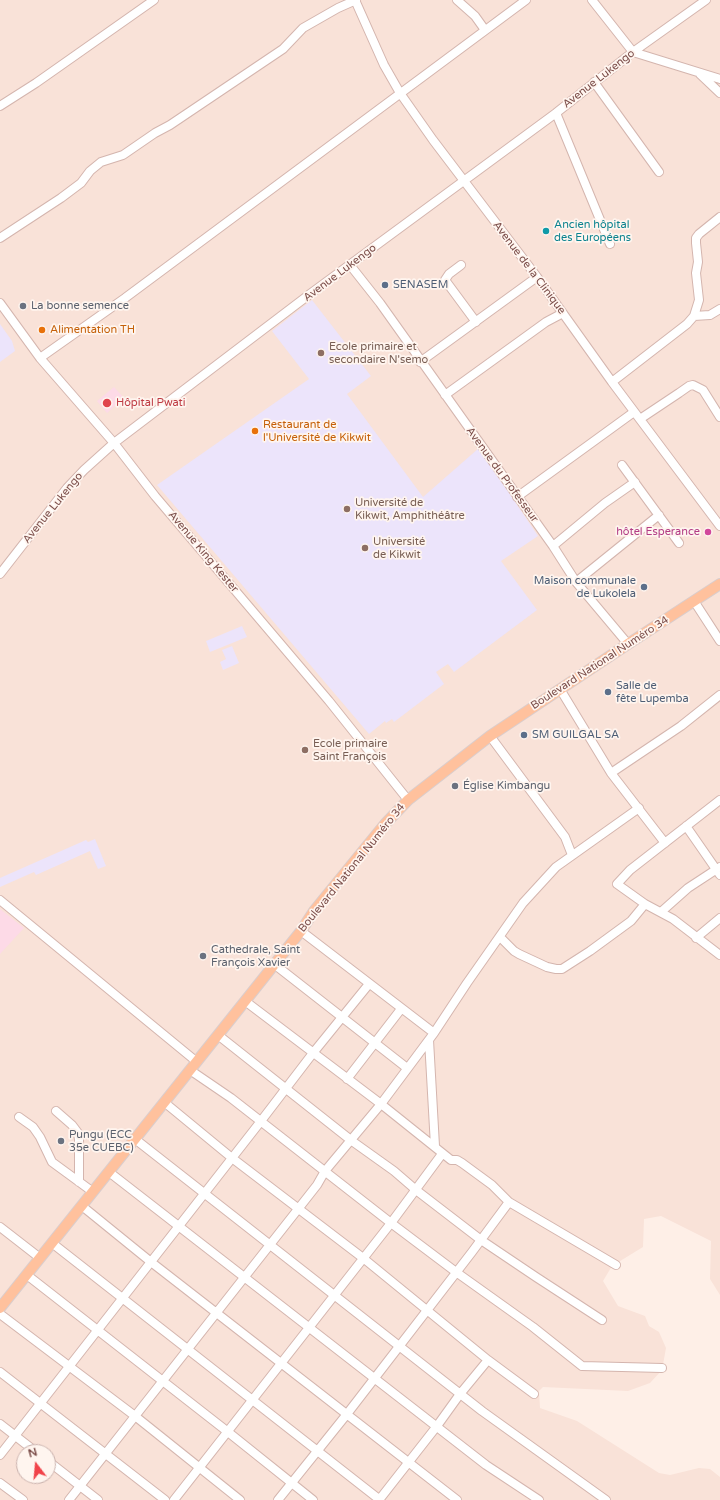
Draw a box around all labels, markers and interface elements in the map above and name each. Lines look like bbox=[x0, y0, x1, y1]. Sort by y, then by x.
street label: Avenue Lukengo bbox=[560, 47, 638, 111]
place label: Ancien hôpital des Européens bbox=[554, 218, 631, 244]
street label: Avenue de la Clinique bbox=[490, 219, 568, 317]
marker: Ancien hôpital des Européens bbox=[541, 226, 551, 236]
street label: Avenue Lukengo bbox=[301, 241, 379, 305]
place label: SENASEM bbox=[393, 278, 448, 292]
marker: SENASEM bbox=[380, 280, 390, 290]
place label: La bonne semence bbox=[31, 299, 129, 313]
marker: La bonne semence bbox=[18, 301, 28, 311]
place label: Alimentation TH bbox=[50, 323, 135, 337]
marker: Alimentation TH bbox=[37, 325, 47, 335]
place label: Ecole primaire et secondaire N'semo bbox=[329, 340, 428, 366]
marker: Ecole primaire et secondaire N'semo bbox=[316, 348, 326, 358]
place label: Hôpital Pwati bbox=[116, 396, 186, 410]
marker: Hôpital Pwati bbox=[101, 397, 113, 409]
place label: Restaurant de l'Université de Kikwit bbox=[263, 418, 371, 444]
street label: Avenue du Professeur bbox=[463, 425, 541, 525]
marker: Restaurant de l'Université de Kikwit bbox=[250, 426, 260, 436]
street label: Avenue Lukengo bbox=[20, 470, 86, 546]
place label: Université de Kikwit, Amphithéâtre bbox=[355, 496, 465, 522]
marker: Université de Kikwit, Amphithéâtre bbox=[342, 504, 352, 514]
street label: Avenue King Kester bbox=[165, 509, 241, 595]
place label: hôtel Esperance bbox=[616, 525, 700, 539]
marker: hôtel Esperance bbox=[703, 527, 713, 537]
place label: Université de Kikwit bbox=[373, 535, 425, 561]
marker: Université de Kikwit bbox=[360, 543, 370, 553]
place label: Maison communale de Lukolela bbox=[534, 574, 636, 600]
marker: Maison communale de Lukolela bbox=[639, 582, 649, 592]
street label: Boulevard National Numéro 34 bbox=[529, 613, 671, 713]
place label: Salle de fête Lupemba bbox=[616, 679, 689, 705]
marker: Salle de fête Lupemba bbox=[603, 687, 613, 697]
place label: SM GUILGAL SA bbox=[532, 728, 619, 742]
marker: SM GUILGAL SA bbox=[519, 730, 529, 740]
place label: Ecole primaire Saint François bbox=[313, 737, 387, 763]
marker: Ecole primaire Saint François bbox=[300, 745, 310, 755]
place label: Église Kimbangu bbox=[463, 779, 550, 793]
marker: Église Kimbangu bbox=[450, 781, 460, 791]
street label: Boulevard National Numéro 34 bbox=[296, 801, 408, 935]
place label: Cathedrale, Saint François Xavier bbox=[211, 943, 300, 969]
marker: Cathedrale, Saint François Xavier bbox=[198, 951, 208, 961]
place label: Pungu (ECC 35e CUEBC) bbox=[69, 1128, 134, 1154]
marker: Pungu (ECC 35e CUEBC) bbox=[56, 1136, 66, 1146]
north arrow bbox=[16, 1444, 56, 1484]
text: N bbox=[27, 1445, 39, 1460]

